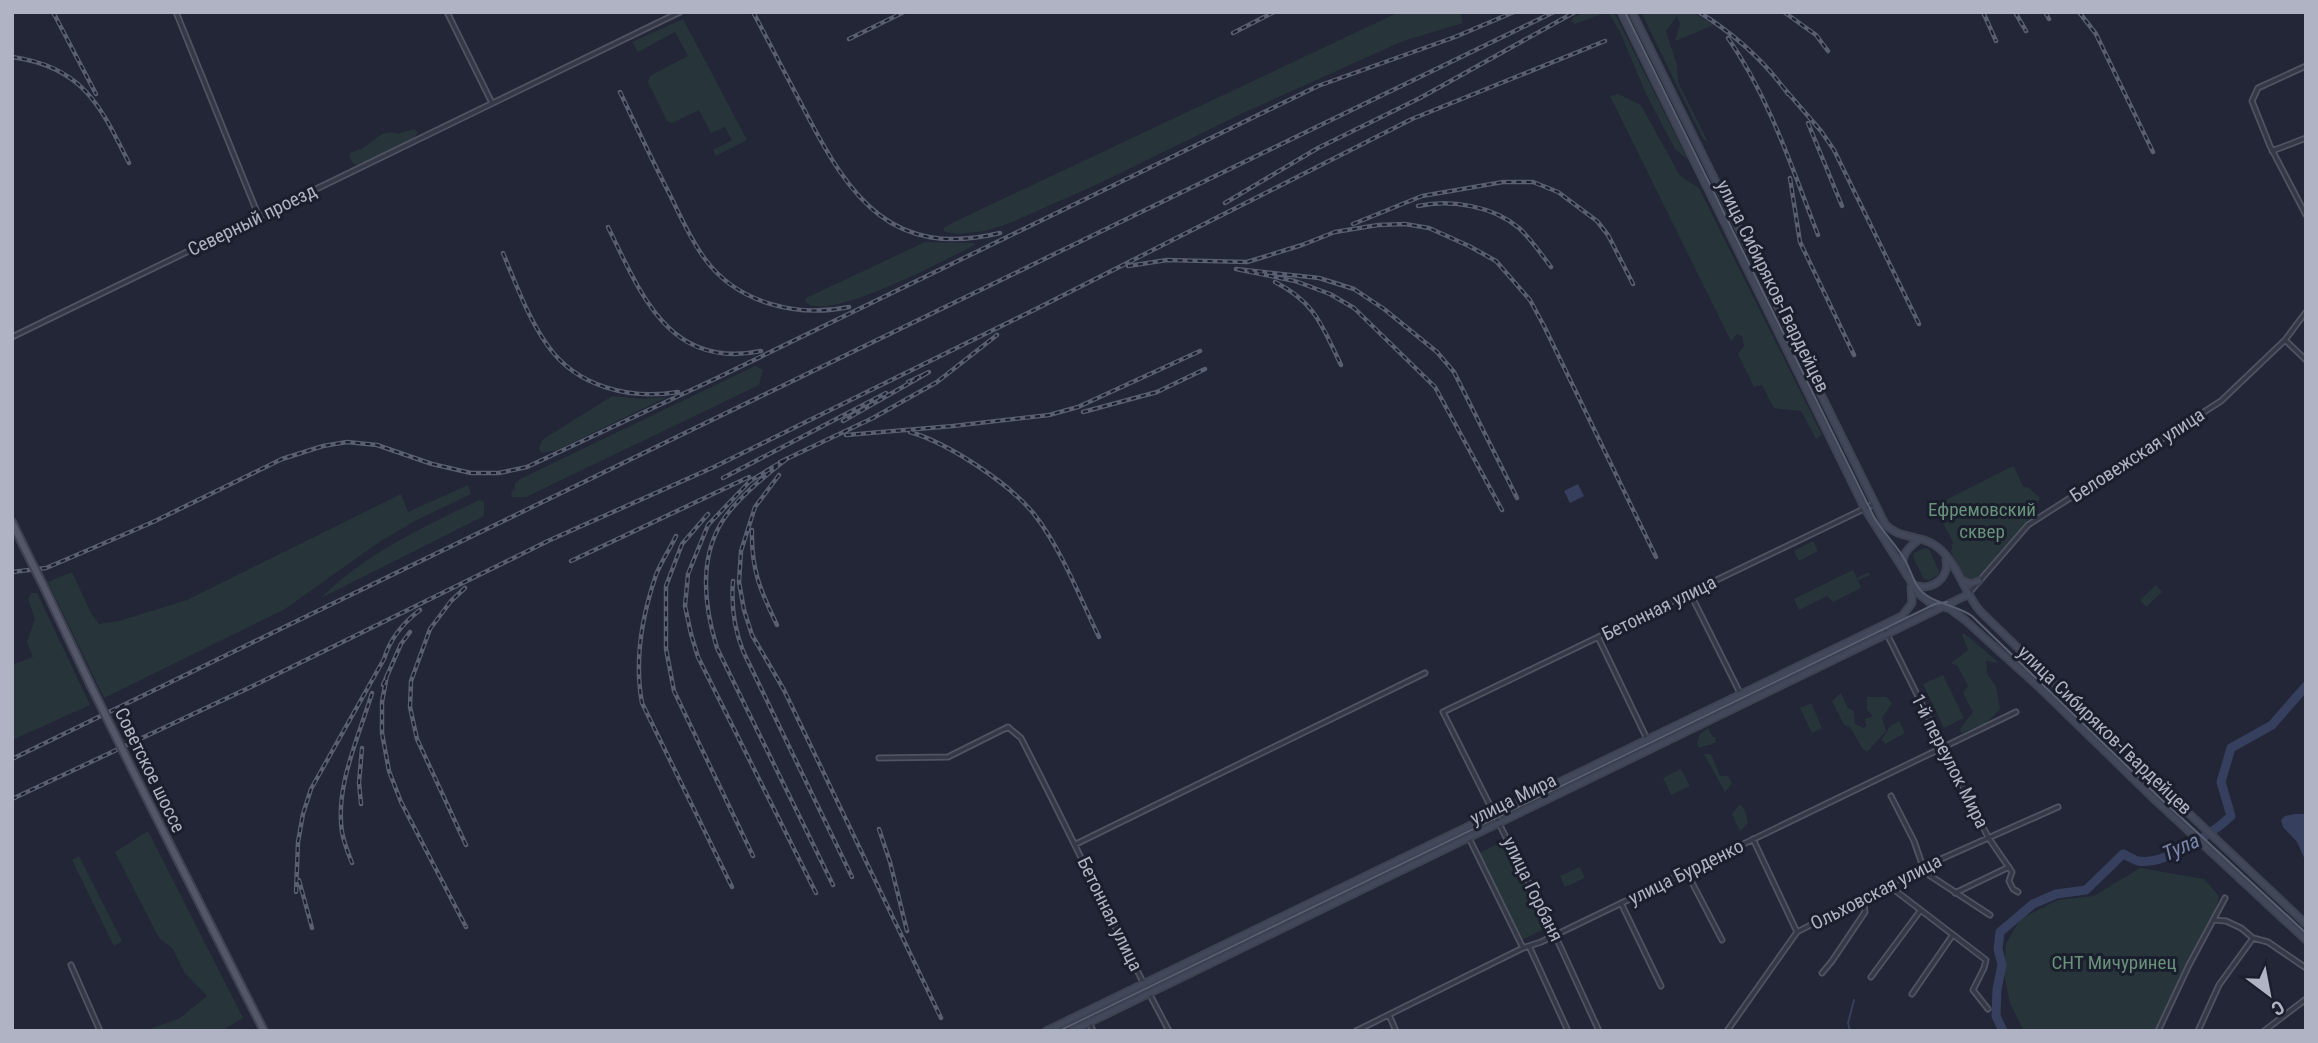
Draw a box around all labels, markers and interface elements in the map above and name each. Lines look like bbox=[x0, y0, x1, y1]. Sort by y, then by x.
street label: улица Сибиряков-Гвардейцев bbox=[1711, 176, 1835, 396]
street label: Северный проезд bbox=[184, 179, 320, 261]
street label: Беловежская улица bbox=[2065, 403, 2209, 507]
park label: Ефремовский сквер bbox=[1928, 498, 2036, 543]
street label: Бетонная улица bbox=[1598, 570, 1720, 646]
street label: улица Сибиряков-Гвардейцев bbox=[2013, 641, 2197, 819]
street label: 1-й переулок Мира bbox=[1906, 690, 1994, 832]
street label: Советское шоссе bbox=[110, 704, 190, 836]
street label: улица Мира bbox=[1466, 768, 1560, 830]
water label: Тула bbox=[2159, 828, 2203, 866]
street label: улица Горбаня bbox=[1498, 833, 1568, 945]
street label: улица Бурденко bbox=[1625, 834, 1747, 910]
street label: Ольховская улица bbox=[1807, 849, 1945, 935]
street label: Бетонная улица bbox=[1072, 853, 1148, 975]
park label: СНТ Мичуринец bbox=[2052, 951, 2176, 974]
north arrow bbox=[2234, 959, 2304, 1029]
text: С bbox=[2267, 995, 2288, 1021]

